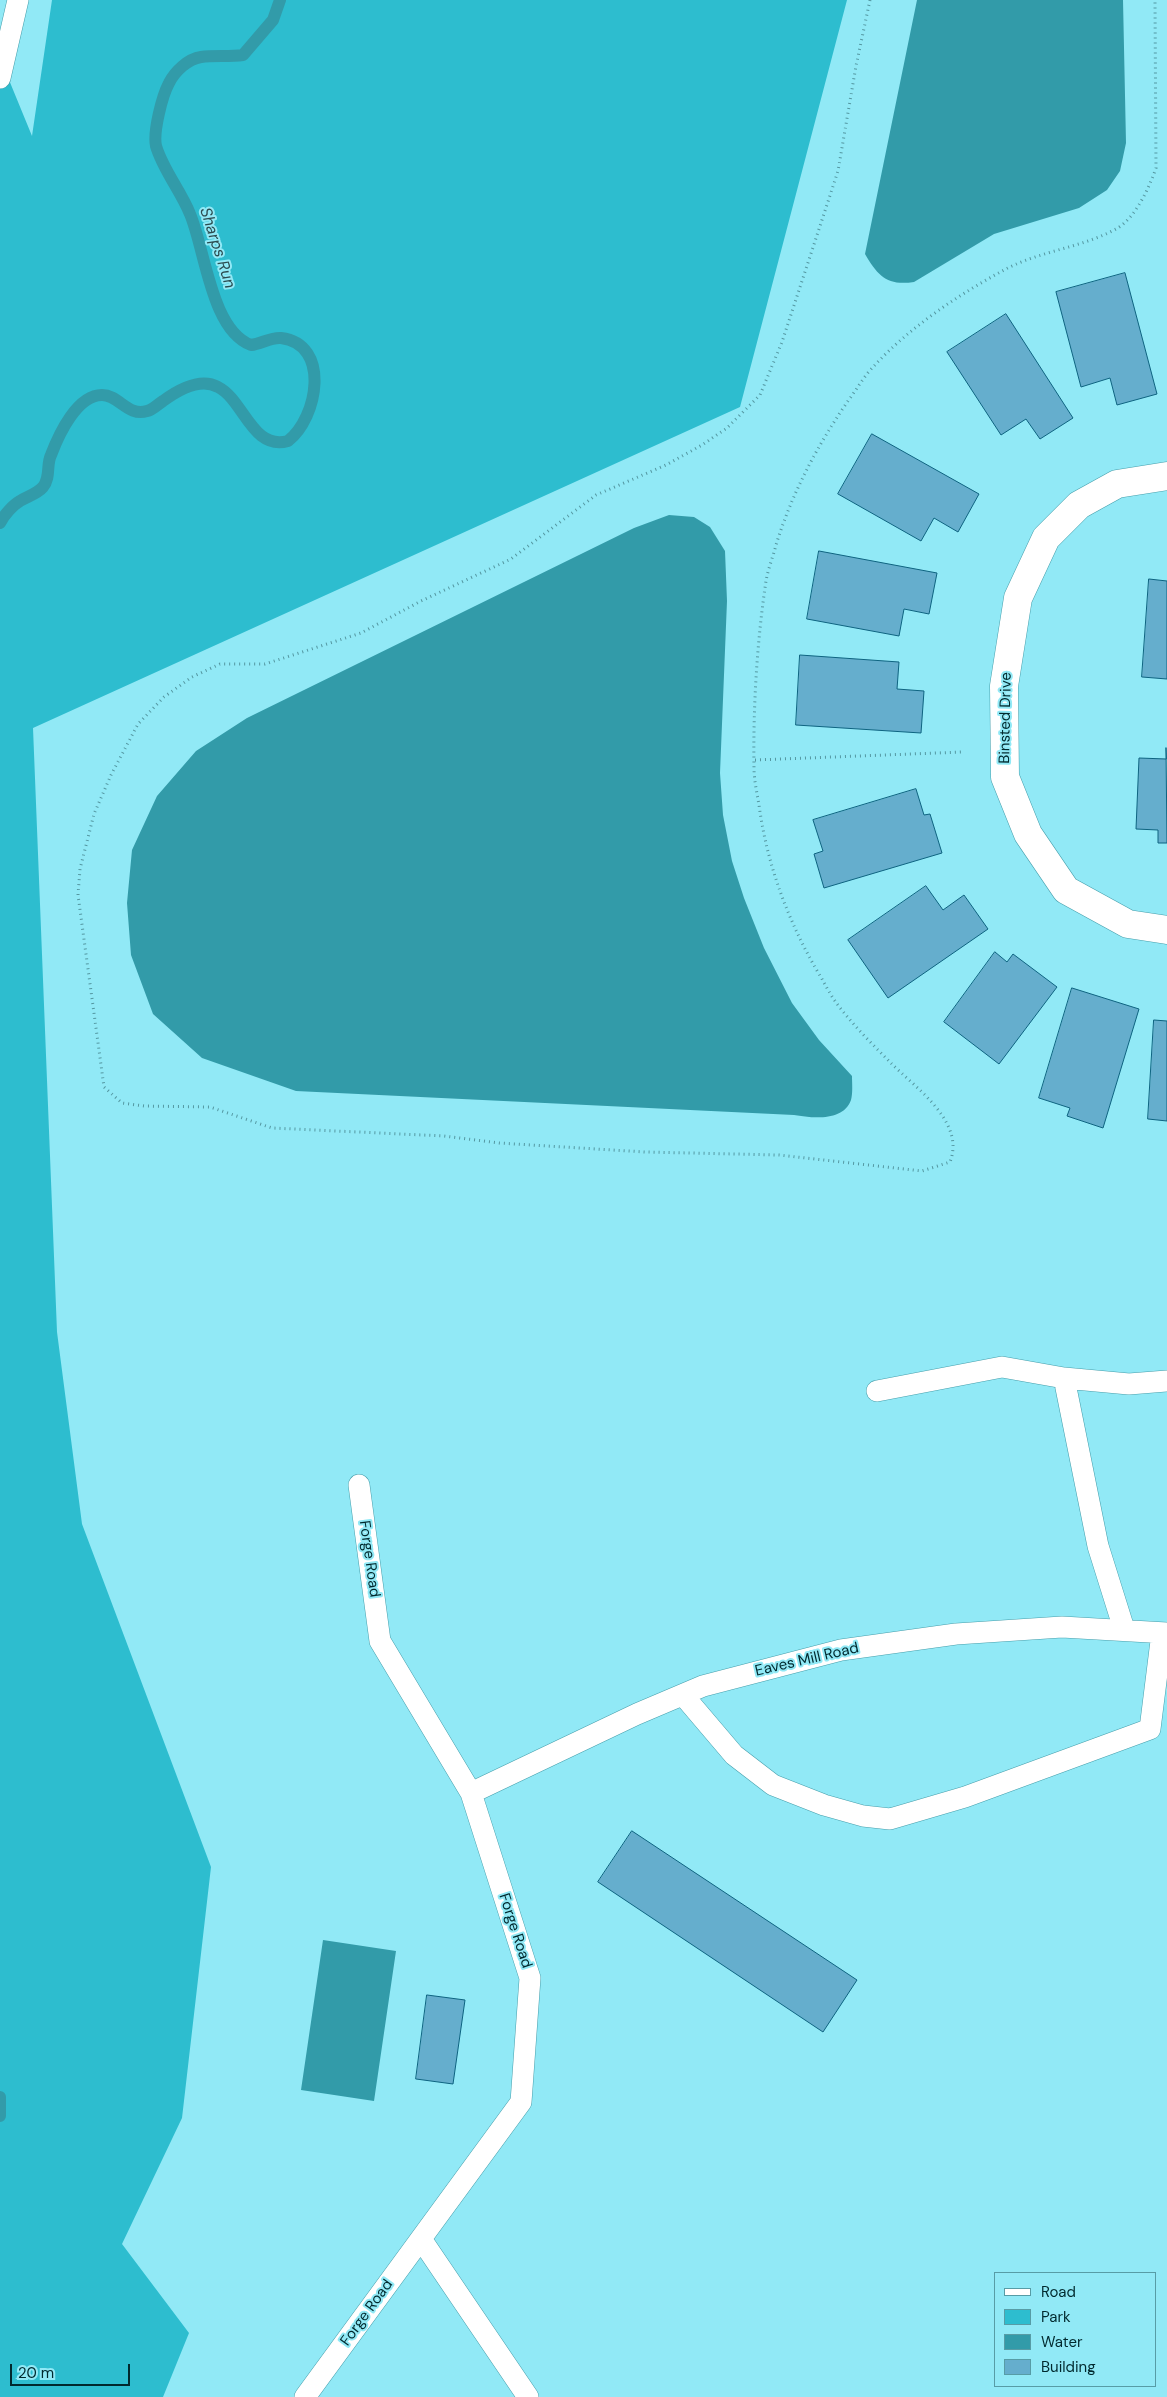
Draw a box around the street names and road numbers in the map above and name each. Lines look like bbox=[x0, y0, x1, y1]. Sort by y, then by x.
street label: Binsted Drive bbox=[996, 672, 1016, 764]
street label: Forge Road bbox=[355, 1519, 383, 1599]
street label: Eaves Mill Road bbox=[753, 1639, 861, 1681]
street label: Forge Road bbox=[494, 1891, 536, 1971]
street label: Forge Road bbox=[337, 2276, 397, 2350]

